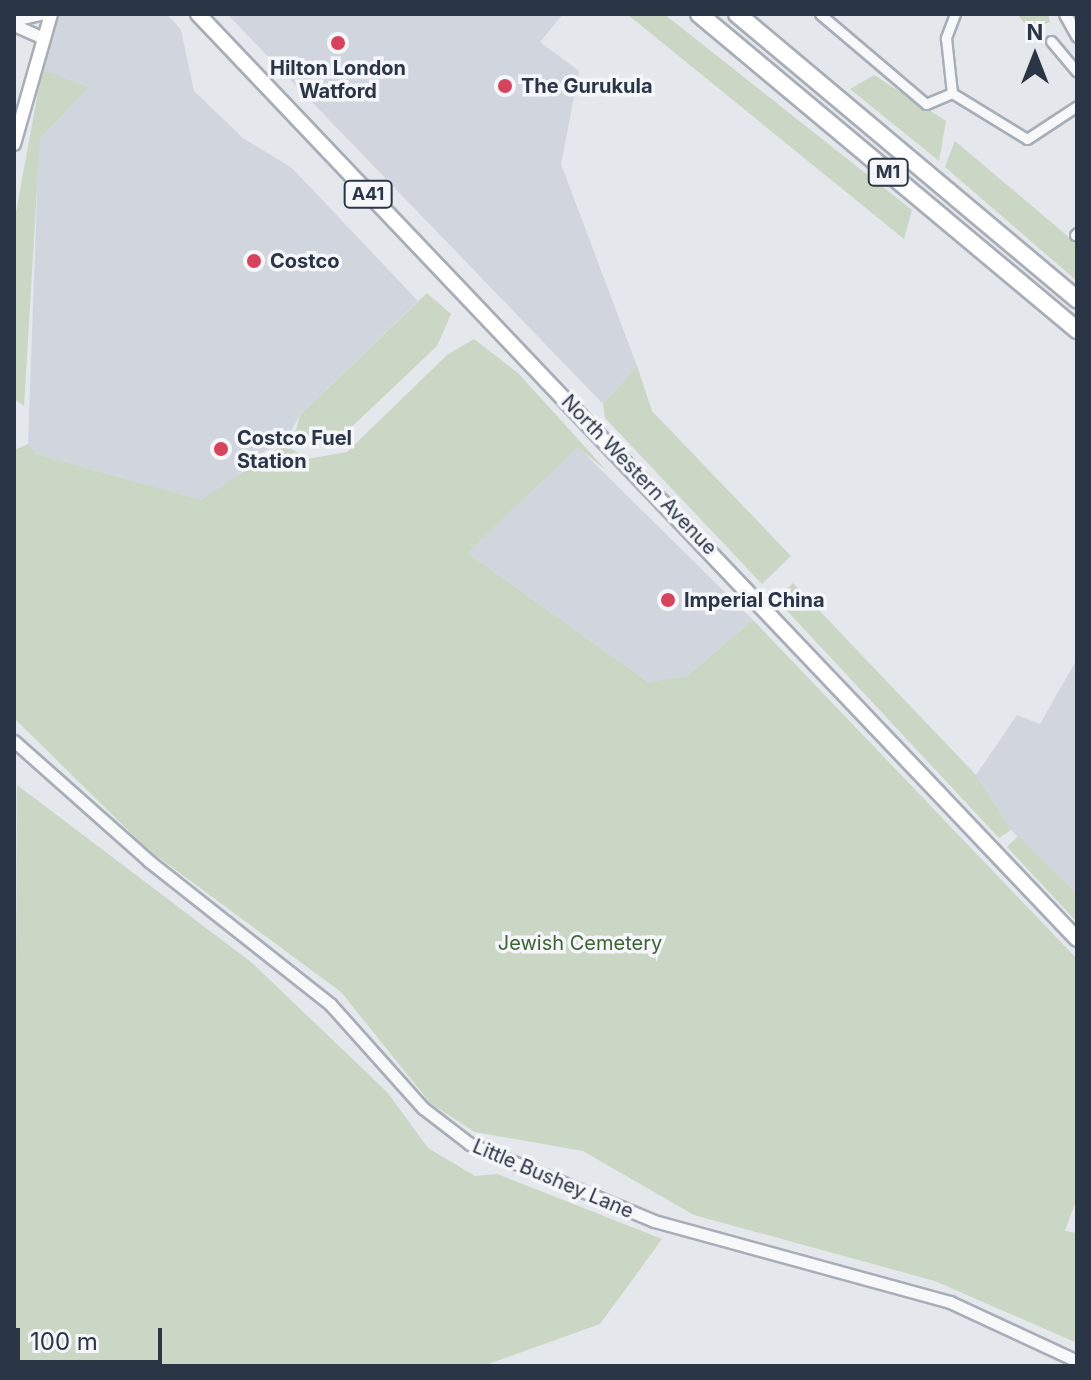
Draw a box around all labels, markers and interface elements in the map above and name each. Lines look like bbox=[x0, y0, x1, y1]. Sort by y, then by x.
north arrow bbox=[995, 16, 1075, 96]
text: N bbox=[1027, 19, 1043, 45]
marker: Hilton London Watford bbox=[329, 34, 347, 52]
place label: Hilton London Watford bbox=[270, 56, 406, 103]
place label: The Gurukula bbox=[521, 74, 653, 98]
marker: The Gurukula bbox=[496, 77, 514, 95]
road number: M1 bbox=[866, 158, 910, 186]
road number: A41 bbox=[342, 180, 394, 208]
place label: Costco bbox=[270, 249, 339, 273]
marker: Costco bbox=[245, 252, 263, 270]
street label: North Western Avenue bbox=[556, 390, 722, 560]
place label: Costco Fuel Station bbox=[237, 426, 352, 473]
marker: Costco Fuel Station bbox=[212, 440, 230, 458]
place label: Imperial China bbox=[684, 588, 825, 612]
marker: Imperial China bbox=[659, 591, 677, 609]
park label: Jewish Cemetery bbox=[498, 931, 662, 955]
street label: Little Bushey Lane bbox=[469, 1134, 637, 1224]
scale bar bbox=[20, 1312, 166, 1362]
text: 100 m bbox=[30, 1327, 98, 1356]

